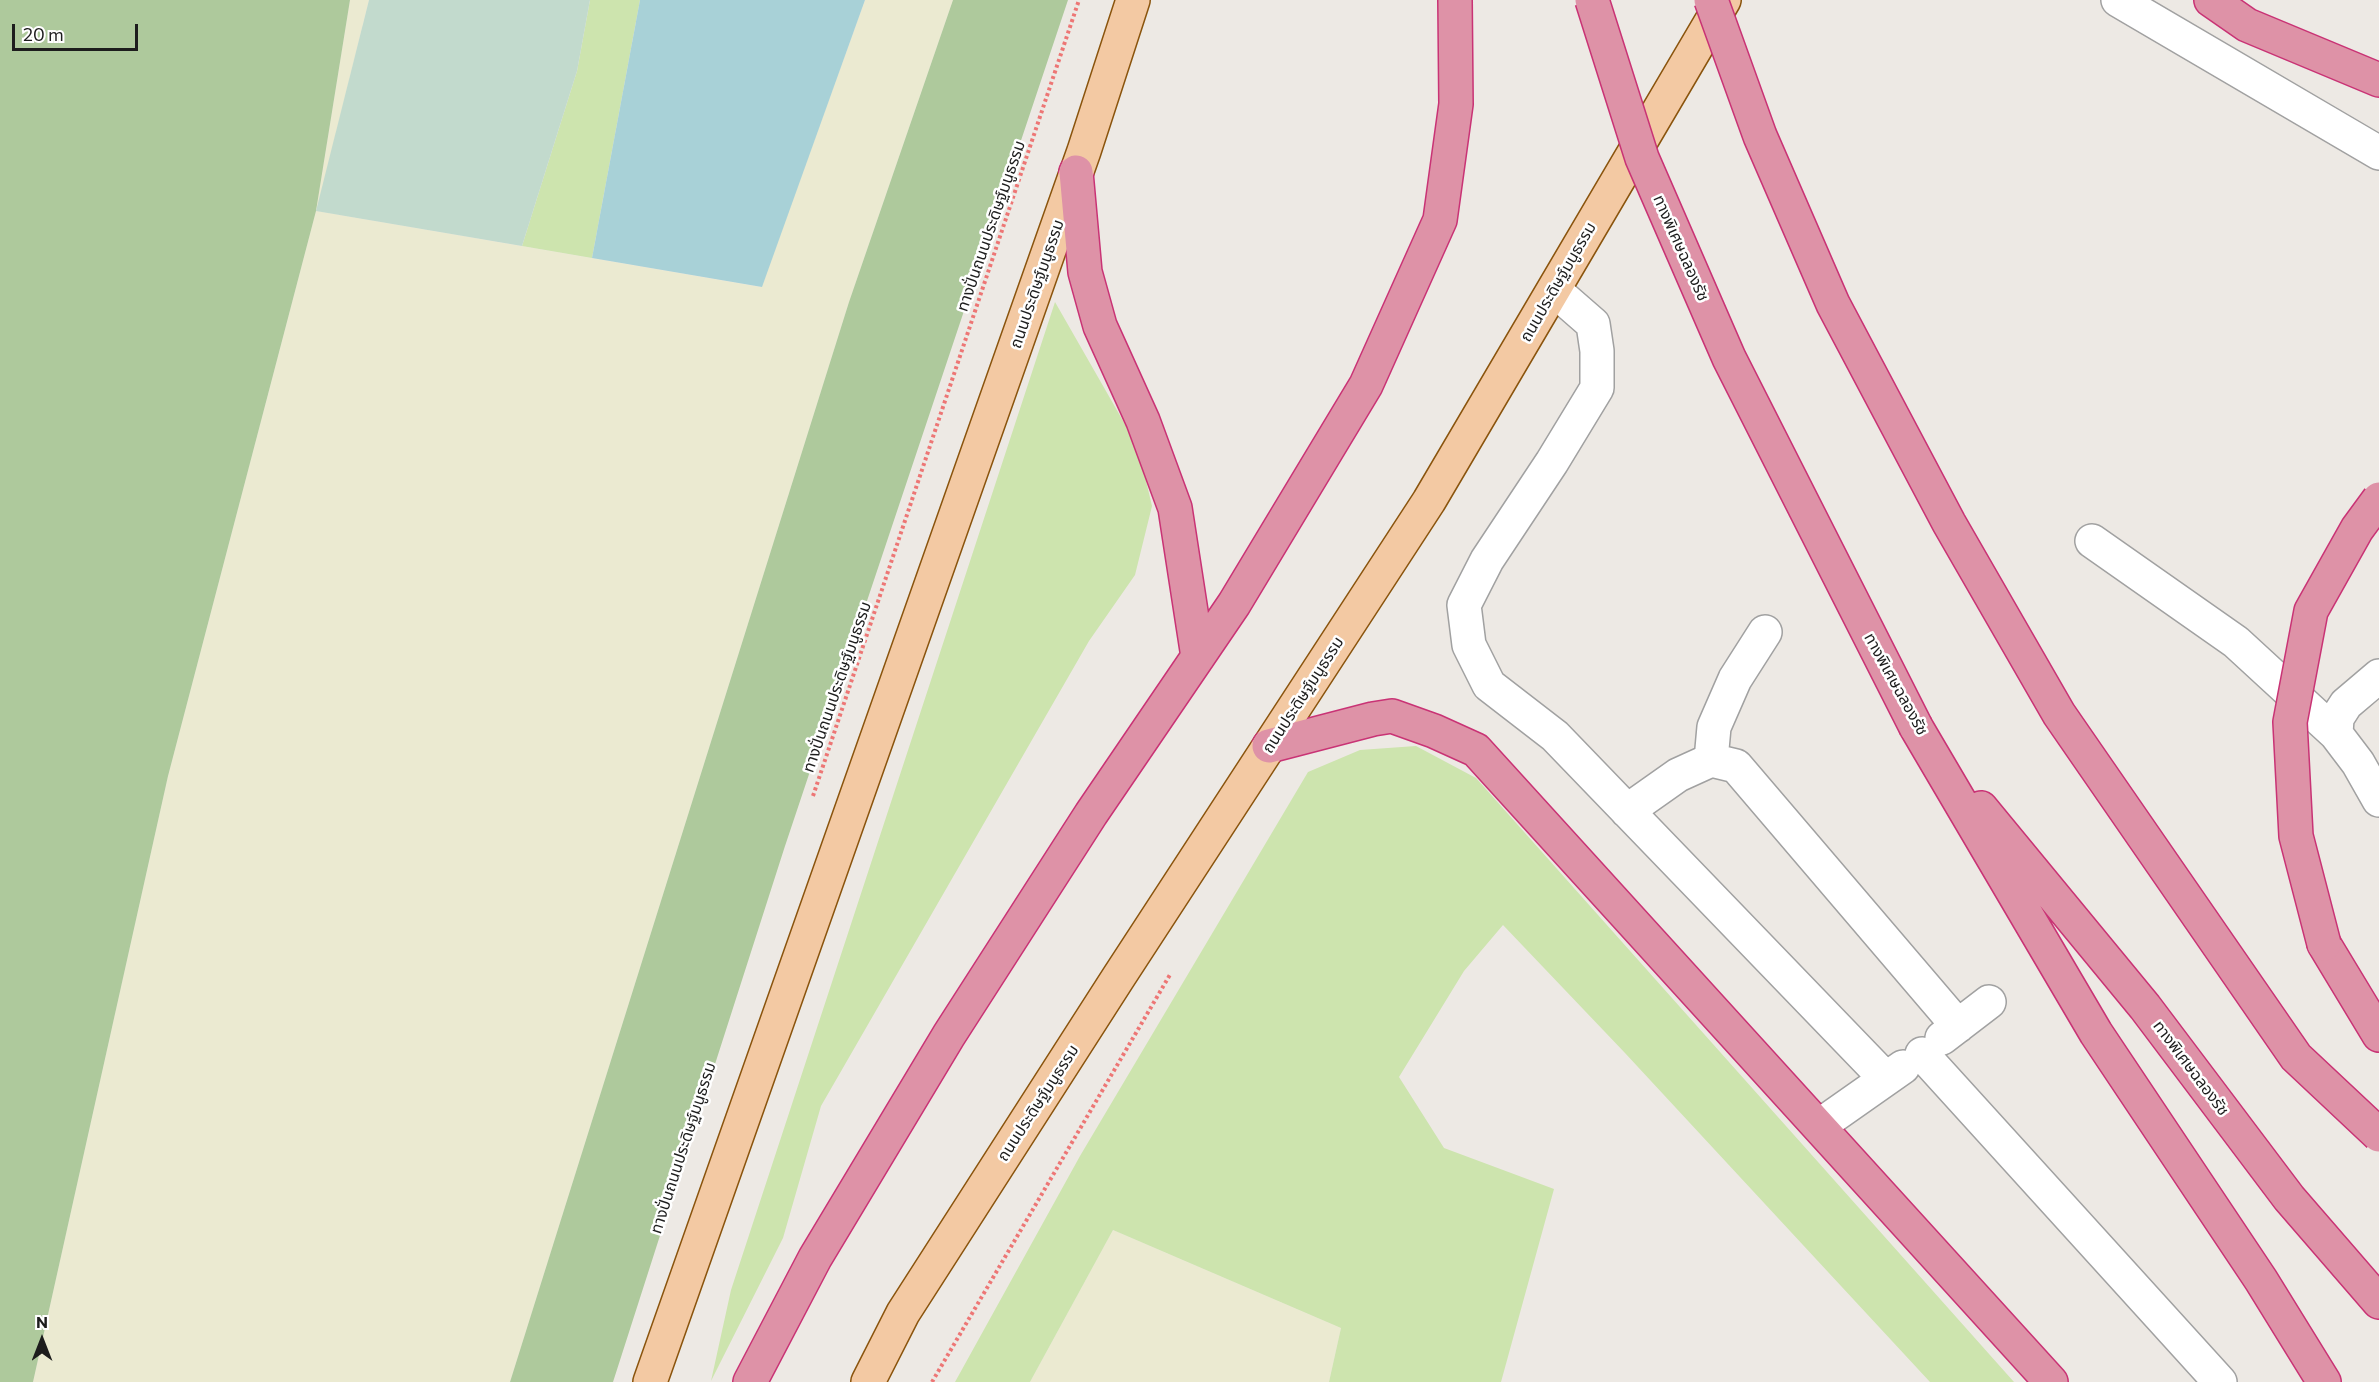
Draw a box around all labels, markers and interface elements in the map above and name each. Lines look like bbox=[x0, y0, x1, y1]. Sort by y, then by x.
scale bar bbox=[15, 12, 141, 50]
text: 20 m bbox=[23, 23, 64, 45]
street label: ทางปั่นถนนประดิษฐ์มนูธรรม bbox=[953, 138, 1029, 314]
street label: ทางพิเศษฉลองรัช bbox=[1649, 192, 1713, 304]
street label: ถนนประดิษฐ์มนูธรรม bbox=[1006, 217, 1068, 351]
street label: ถนนประดิษฐ์มนูธรรม bbox=[1516, 219, 1600, 345]
street label: ทางปั่นถนนประดิษฐ์มนูธรรม bbox=[799, 599, 875, 775]
street label: ทางพิเศษฉลองรัช bbox=[1860, 629, 1932, 739]
street label: ถนนประดิษฐ์มนูธรรม bbox=[1258, 633, 1348, 757]
street label: ทางพิเศษฉลองรัช bbox=[2149, 1017, 2233, 1119]
street label: ถนนประดิษฐ์มนูธรรม bbox=[993, 1041, 1083, 1165]
street label: ทางปั่นถนนประดิษฐ์มนูธรรม bbox=[646, 1060, 720, 1236]
north arrow bbox=[12, 1310, 72, 1370]
text: N bbox=[36, 1312, 48, 1331]

